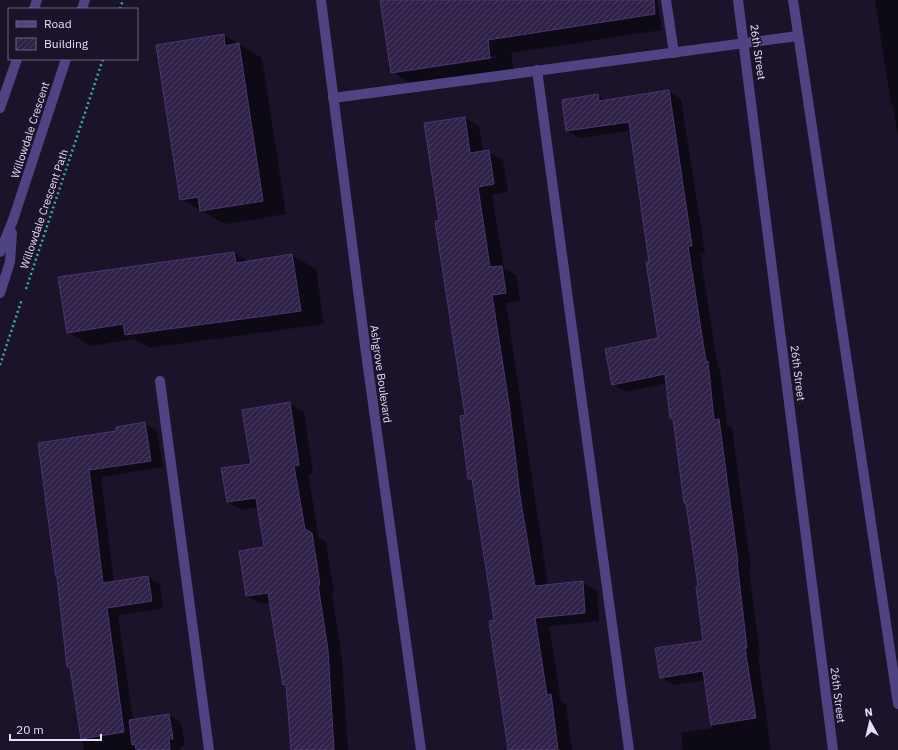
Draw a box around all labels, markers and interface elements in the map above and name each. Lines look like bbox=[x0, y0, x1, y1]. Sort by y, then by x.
legend bbox=[8, 8, 138, 60]
text: Road bbox=[44, 16, 72, 31]
street label: 26th Street bbox=[747, 23, 769, 81]
text: Building bbox=[44, 36, 89, 51]
street label: Willowdale Crescent bbox=[8, 80, 52, 180]
street label: Willowdale Crescent Path bbox=[17, 147, 71, 271]
street label: Ashgrove Boulevard bbox=[367, 324, 395, 424]
street label: 26th Street bbox=[788, 344, 808, 402]
street label: 26th Street bbox=[828, 666, 848, 724]
north arrow bbox=[850, 702, 890, 742]
text: N bbox=[864, 705, 874, 720]
scale bar bbox=[10, 716, 101, 742]
text: 20 m bbox=[16, 722, 44, 737]

